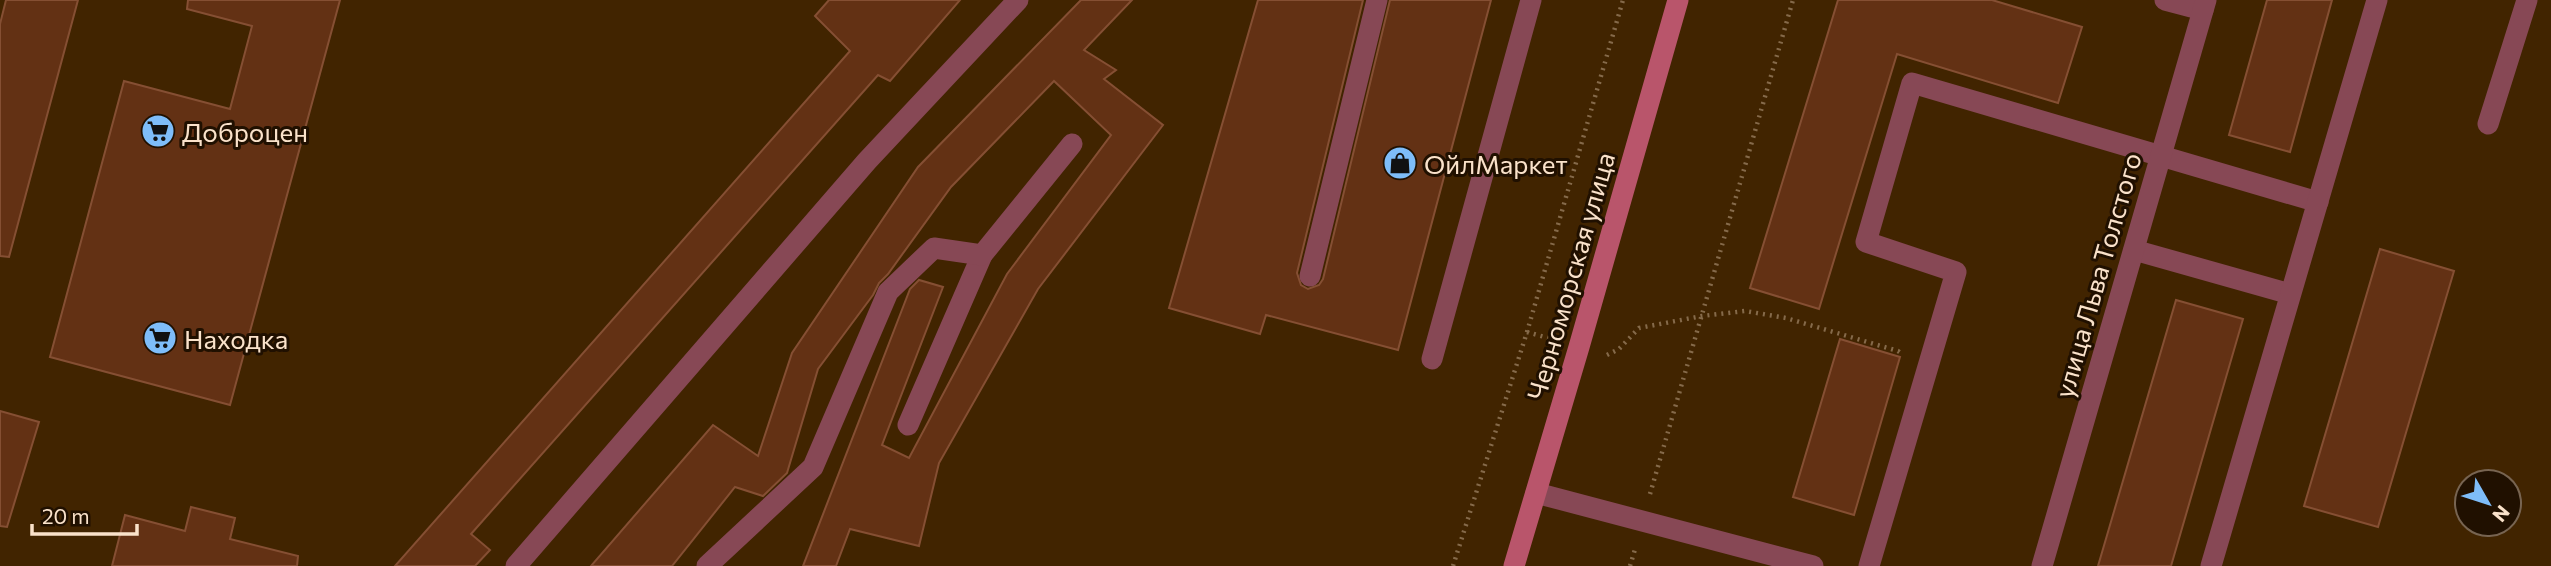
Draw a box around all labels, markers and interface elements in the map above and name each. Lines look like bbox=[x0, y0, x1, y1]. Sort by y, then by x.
supermarket icon: Доброцен bbox=[139, 112, 177, 150]
place label: Доброцен bbox=[182, 116, 308, 147]
shop icon: ОйлМаркет bbox=[1381, 144, 1419, 182]
place label: ОйлМаркет bbox=[1424, 148, 1568, 179]
street label: Черноморская улица bbox=[1520, 149, 1620, 403]
street label: улица Льва Толстого bbox=[2047, 149, 2147, 401]
supermarket icon: Находка bbox=[141, 319, 179, 357]
place label: Находка bbox=[184, 323, 288, 354]
north arrow bbox=[2453, 468, 2523, 538]
scale bar bbox=[32, 492, 136, 536]
text: N bbox=[2488, 501, 2515, 527]
text: 20 m bbox=[42, 503, 90, 528]

